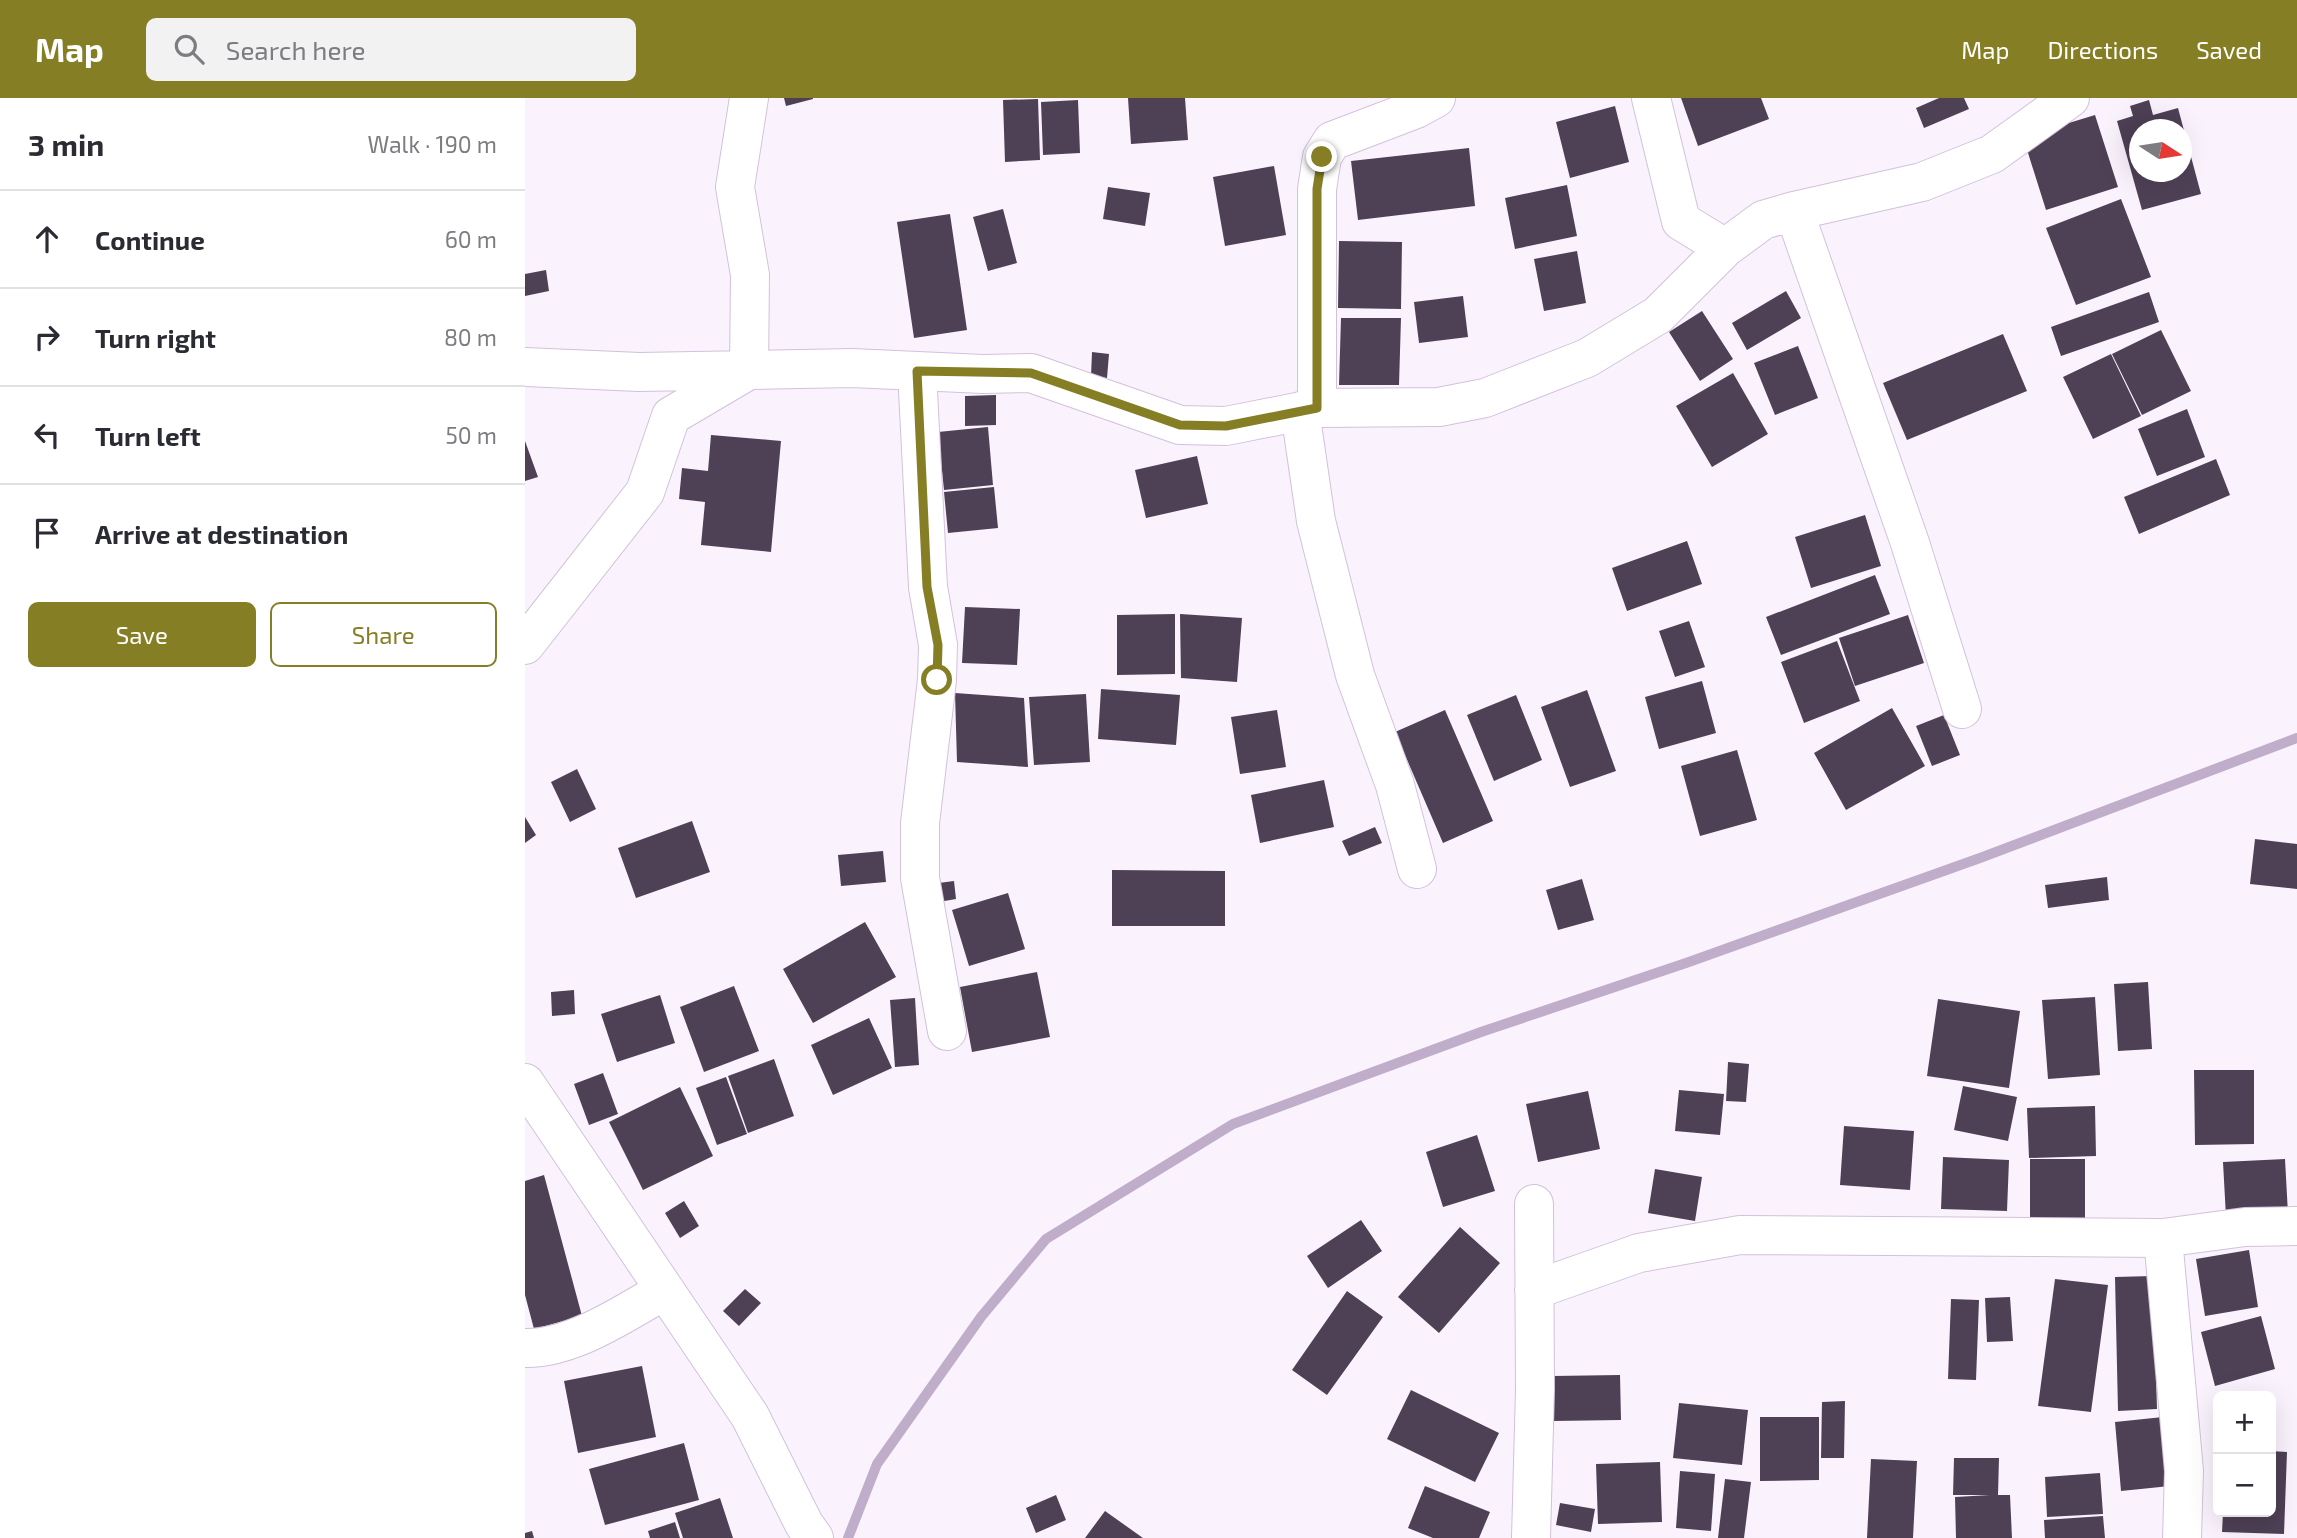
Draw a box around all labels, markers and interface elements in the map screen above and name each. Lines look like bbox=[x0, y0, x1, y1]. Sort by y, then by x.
search box bbox=[146, 18, 636, 81]
text: Map bbox=[35, 29, 104, 69]
icon: search bbox=[170, 30, 208, 68]
text: Search here bbox=[226, 34, 365, 65]
text: Map bbox=[1961, 35, 2009, 64]
text: Directions bbox=[2047, 35, 2158, 64]
text: Saved bbox=[2196, 35, 2262, 64]
north arrow bbox=[2129, 119, 2192, 182]
text: 3 min bbox=[28, 126, 104, 162]
text: Walk · 190 m bbox=[367, 130, 497, 158]
route end bbox=[1306, 141, 1337, 172]
icon: ahead bbox=[28, 220, 66, 258]
text: Continue bbox=[95, 224, 205, 255]
text: 60 m bbox=[445, 225, 497, 253]
icon: right bbox=[28, 318, 66, 356]
text: Turn right bbox=[95, 322, 216, 353]
text: 80 m bbox=[444, 323, 497, 351]
icon: left bbox=[28, 416, 66, 454]
text: Turn left bbox=[95, 420, 201, 451]
text: 50 m bbox=[446, 421, 497, 449]
icon: arrive bbox=[28, 514, 66, 552]
text: Arrive at destination bbox=[95, 518, 348, 549]
button: Save bbox=[28, 602, 256, 667]
button: Share bbox=[270, 602, 497, 667]
route start bbox=[921, 664, 952, 695]
map controls bbox=[2213, 1391, 2276, 1517]
button: + bbox=[2213, 1391, 2276, 1454]
button: − bbox=[2213, 1454, 2276, 1517]

